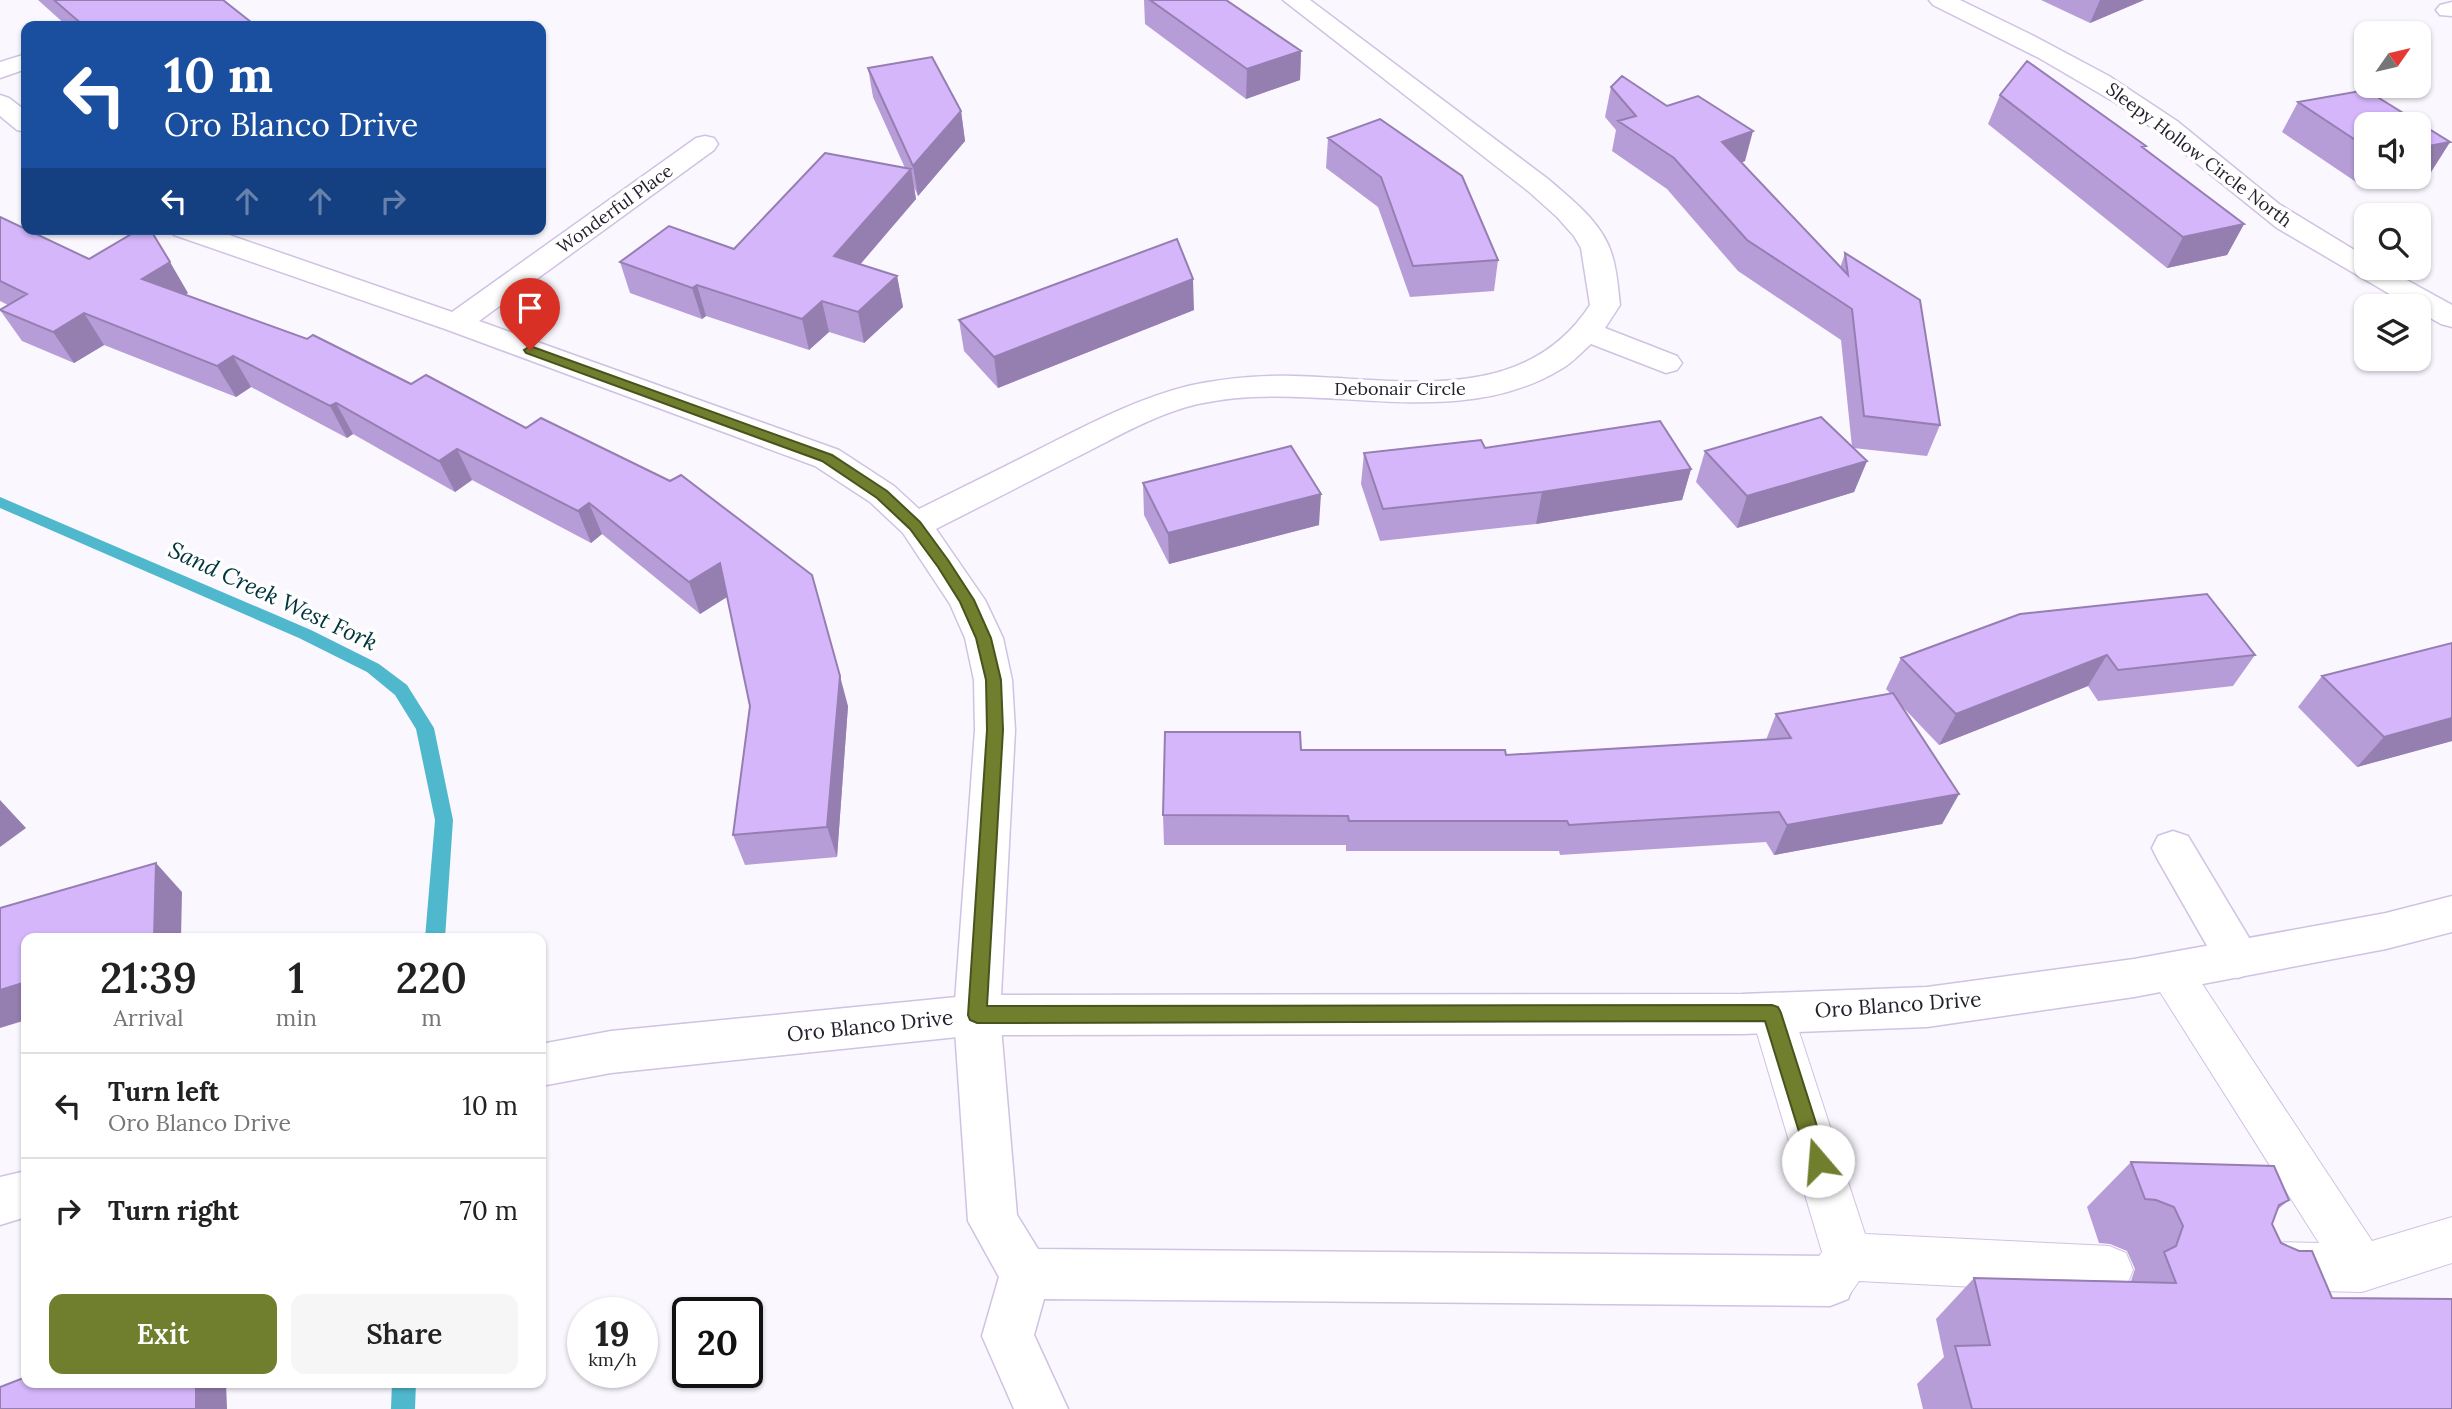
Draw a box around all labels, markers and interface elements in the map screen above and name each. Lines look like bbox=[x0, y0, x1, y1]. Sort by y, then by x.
north arrow bbox=[2354, 21, 2431, 98]
map controls bbox=[2354, 21, 2431, 371]
text: 10 m bbox=[164, 43, 273, 105]
icon: left bbox=[49, 49, 140, 140]
street label: Sleepy Hollow Circle North bbox=[2102, 77, 2297, 232]
text: Oro Blanco Drive bbox=[164, 104, 418, 145]
button: sound bbox=[2354, 112, 2431, 189]
street label: Wonderful Place bbox=[552, 159, 677, 258]
icon: left bbox=[155, 182, 193, 220]
icon: ahead bbox=[228, 182, 266, 220]
icon: ahead bbox=[301, 182, 339, 220]
icon: right bbox=[374, 182, 412, 220]
button: search bbox=[2354, 203, 2431, 280]
pin bbox=[500, 278, 560, 350]
icon: arrive bbox=[511, 289, 549, 327]
button: layers bbox=[2354, 294, 2431, 371]
street label: Debonair Circle bbox=[1334, 377, 1466, 400]
water label: Sand Creek West Fork bbox=[164, 534, 382, 657]
text: 21:39 bbox=[100, 951, 197, 1005]
text: 1 bbox=[288, 951, 305, 1005]
text: 220 bbox=[396, 951, 467, 1005]
street label: Oro Blanco Drive bbox=[1814, 985, 1982, 1024]
text: Arrival bbox=[113, 1003, 184, 1032]
text: min bbox=[276, 1003, 317, 1032]
text: m bbox=[421, 1003, 442, 1032]
street label: Oro Blanco Drive bbox=[785, 1003, 954, 1048]
text: Turn left bbox=[108, 1075, 219, 1108]
icon: left bbox=[49, 1087, 87, 1125]
text: 10 m bbox=[462, 1089, 518, 1122]
text: Oro Blanco Drive bbox=[108, 1108, 291, 1137]
position arrow bbox=[1781, 1124, 1855, 1198]
icon: right bbox=[49, 1192, 87, 1230]
text: Turn right bbox=[108, 1194, 239, 1227]
text: 70 m bbox=[460, 1194, 518, 1227]
button: Exit bbox=[49, 1294, 277, 1374]
button: Share bbox=[291, 1294, 518, 1374]
speed limit sign: 20 bbox=[672, 1297, 763, 1388]
text: 19 bbox=[595, 1311, 630, 1356]
text: km/h bbox=[588, 1348, 637, 1371]

